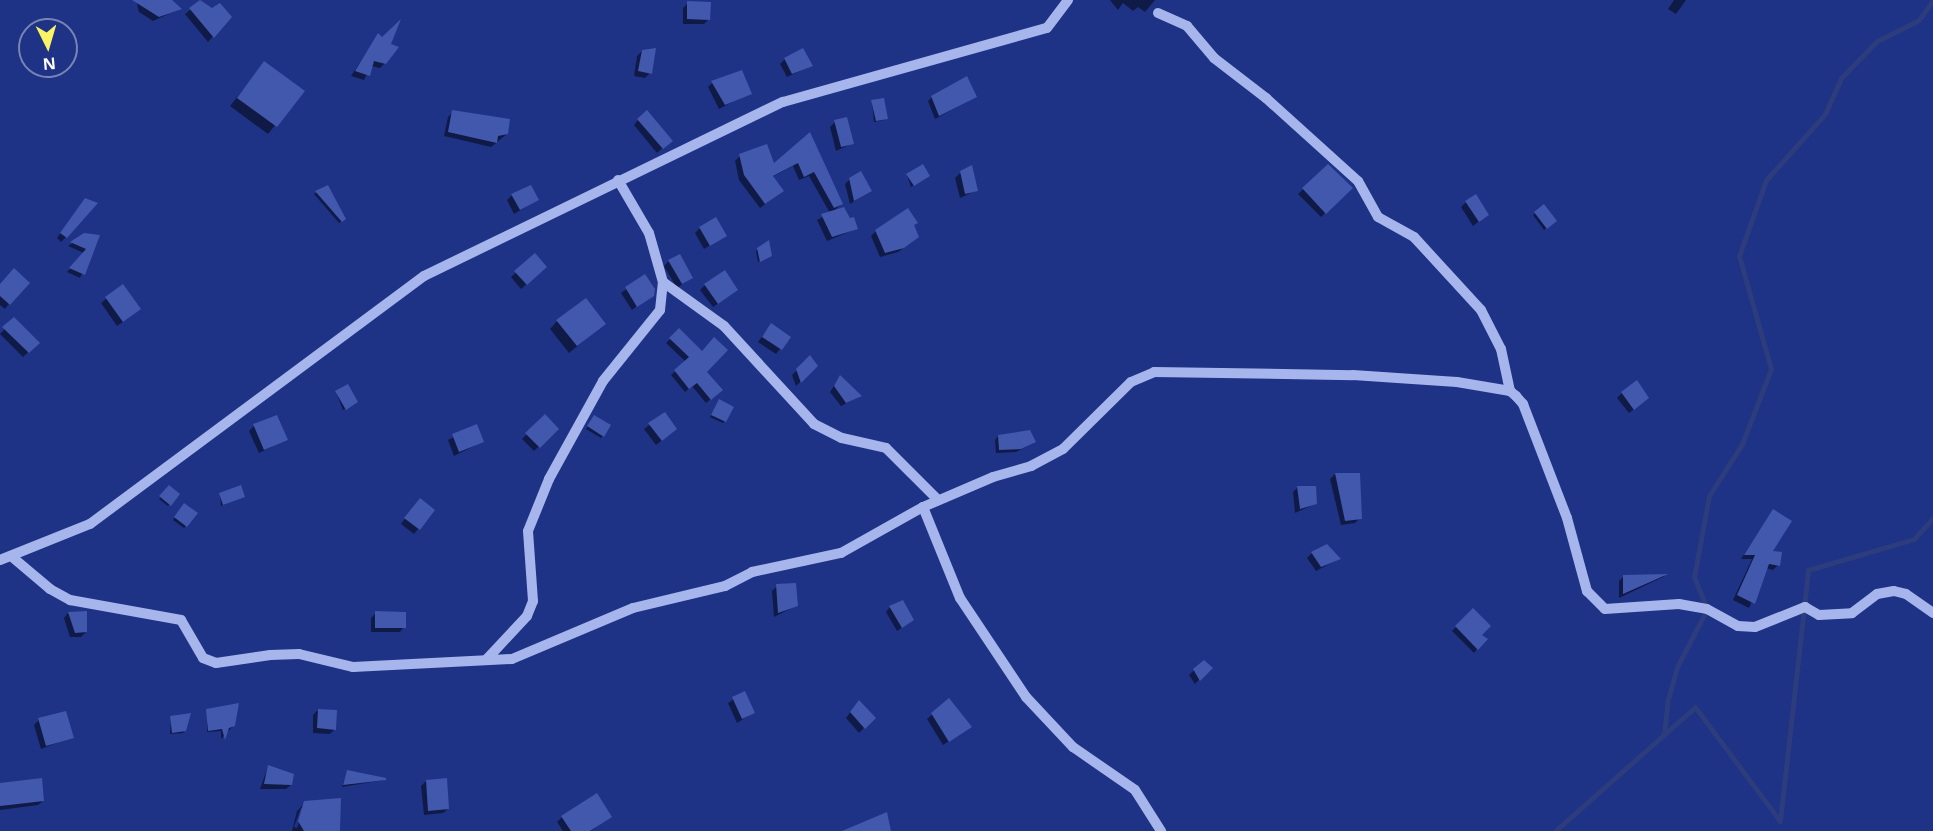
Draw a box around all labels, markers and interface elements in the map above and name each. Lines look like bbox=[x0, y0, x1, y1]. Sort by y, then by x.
north arrow bbox=[18, 18, 78, 78]
text: N bbox=[42, 52, 57, 75]

